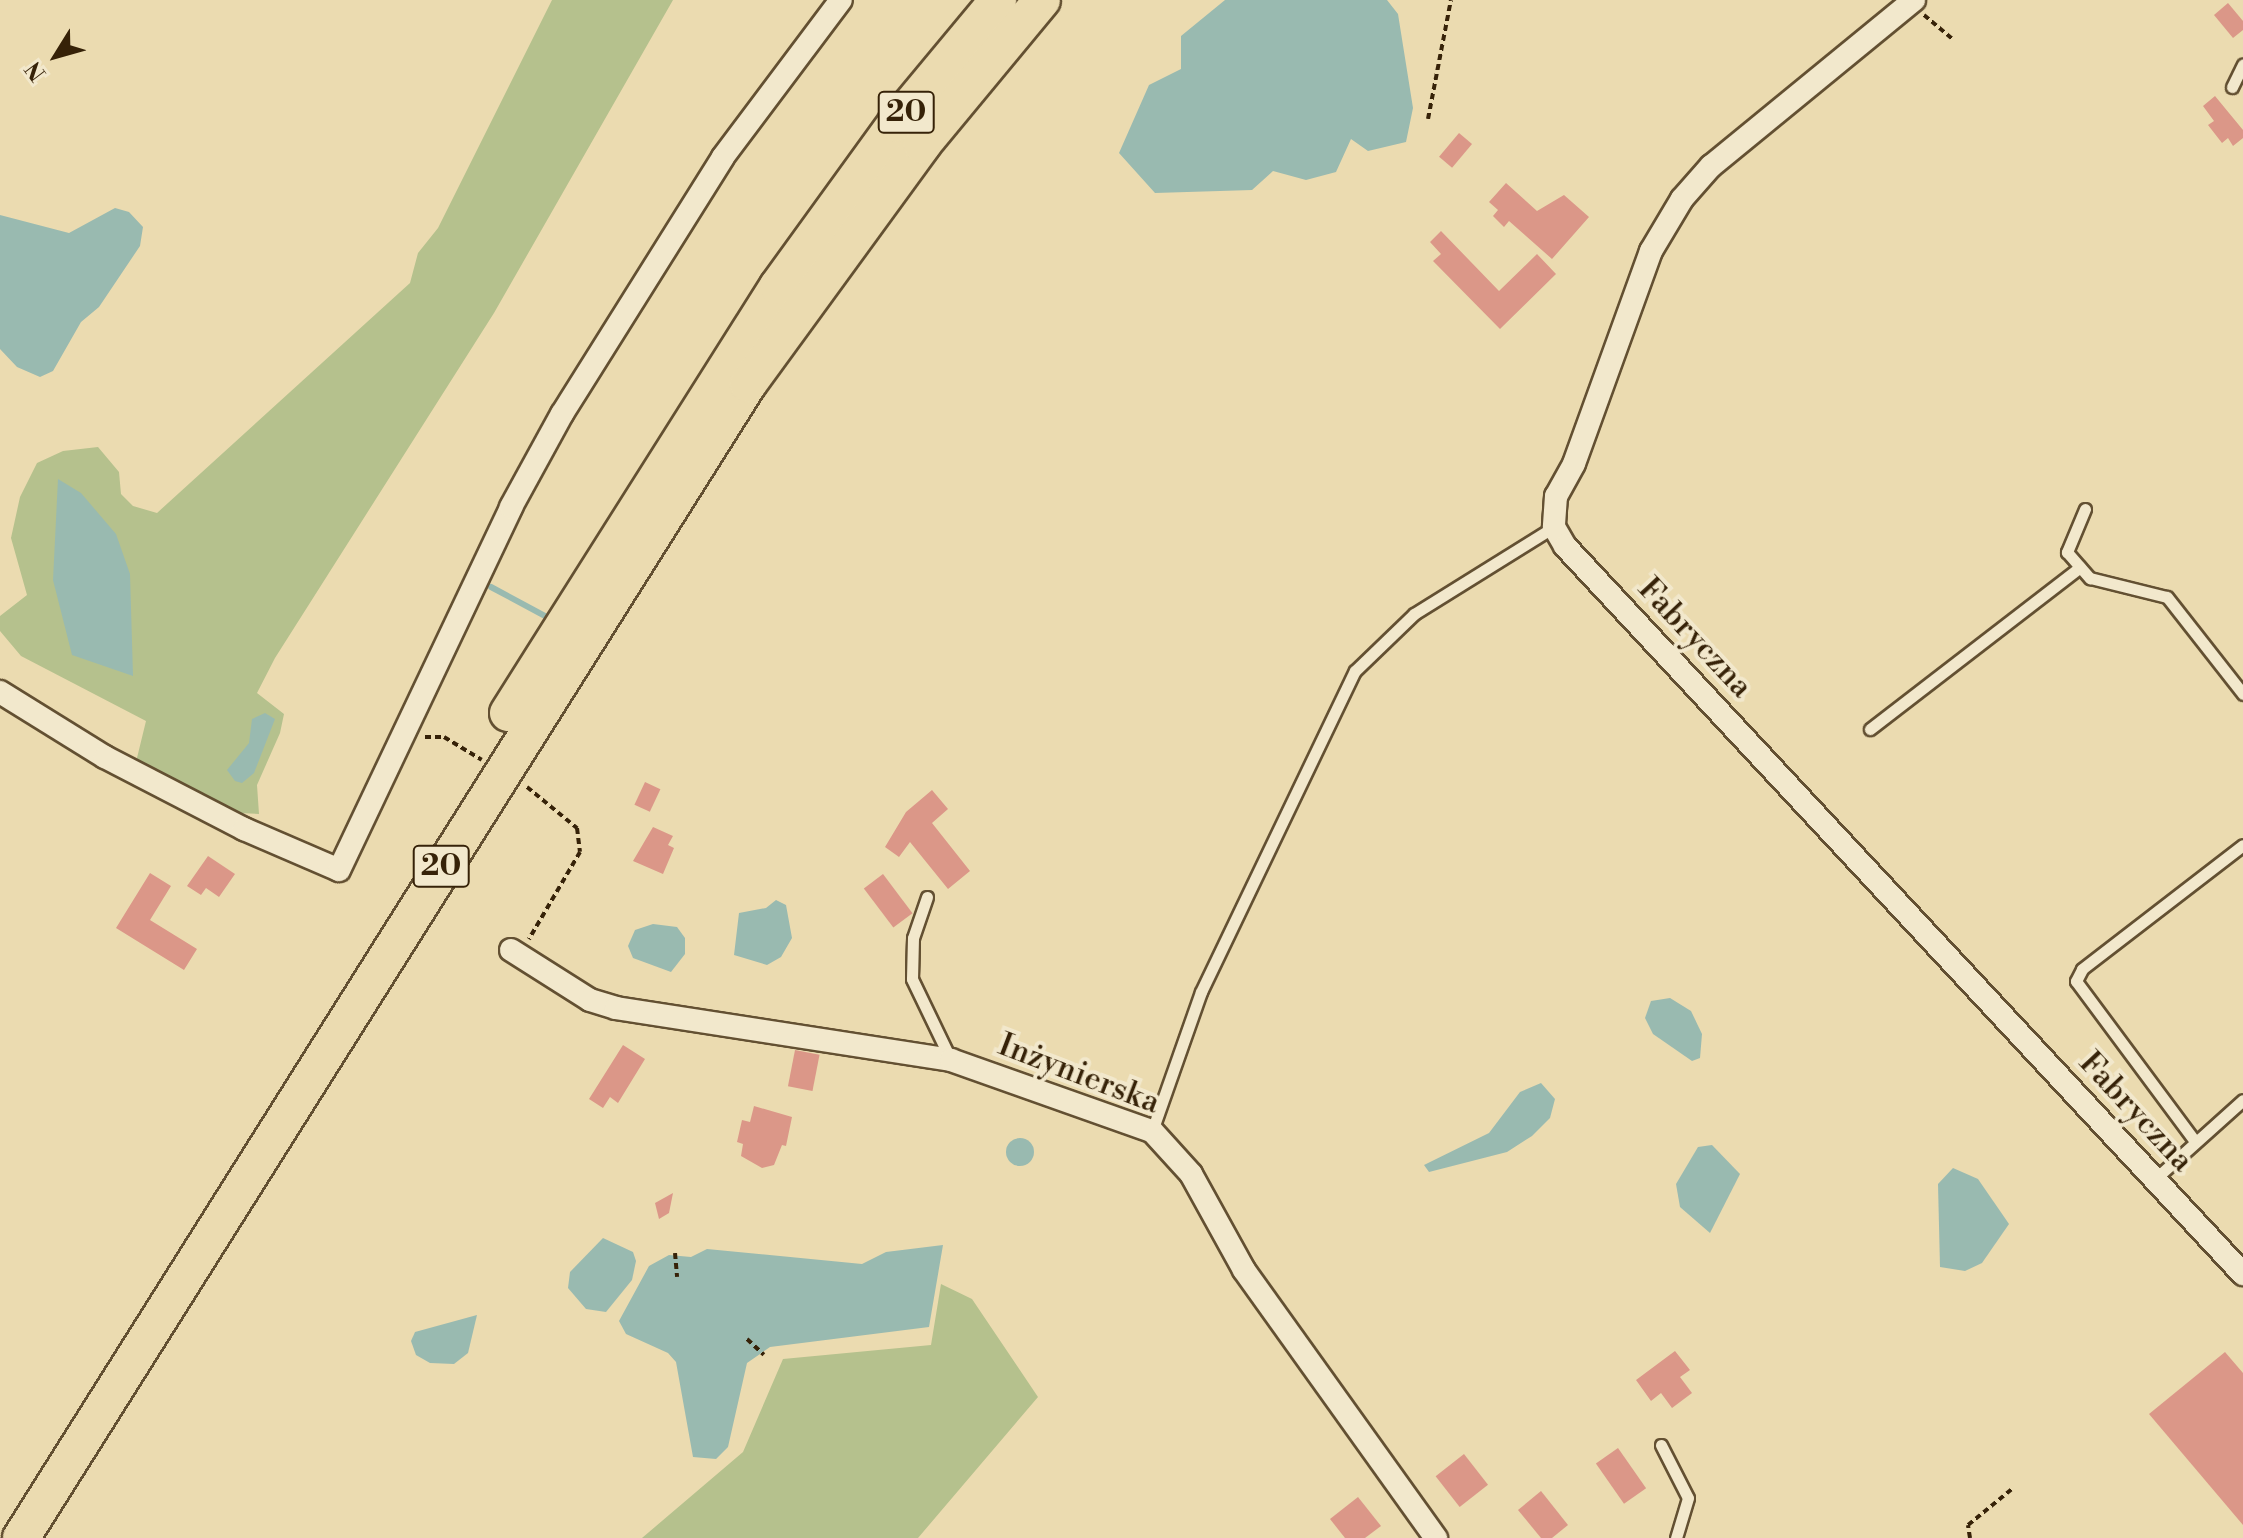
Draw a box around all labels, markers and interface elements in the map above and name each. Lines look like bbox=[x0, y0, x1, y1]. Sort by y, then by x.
north arrow bbox=[16, 16, 96, 96]
text: N bbox=[20, 56, 52, 86]
road number: 20 bbox=[876, 86, 936, 138]
street label: Fabryczna bbox=[1630, 570, 1760, 706]
road number: 20 bbox=[411, 840, 471, 892]
street label: Inżynierska bbox=[993, 1026, 1165, 1122]
street label: Fabryczna bbox=[2071, 1044, 2201, 1180]

